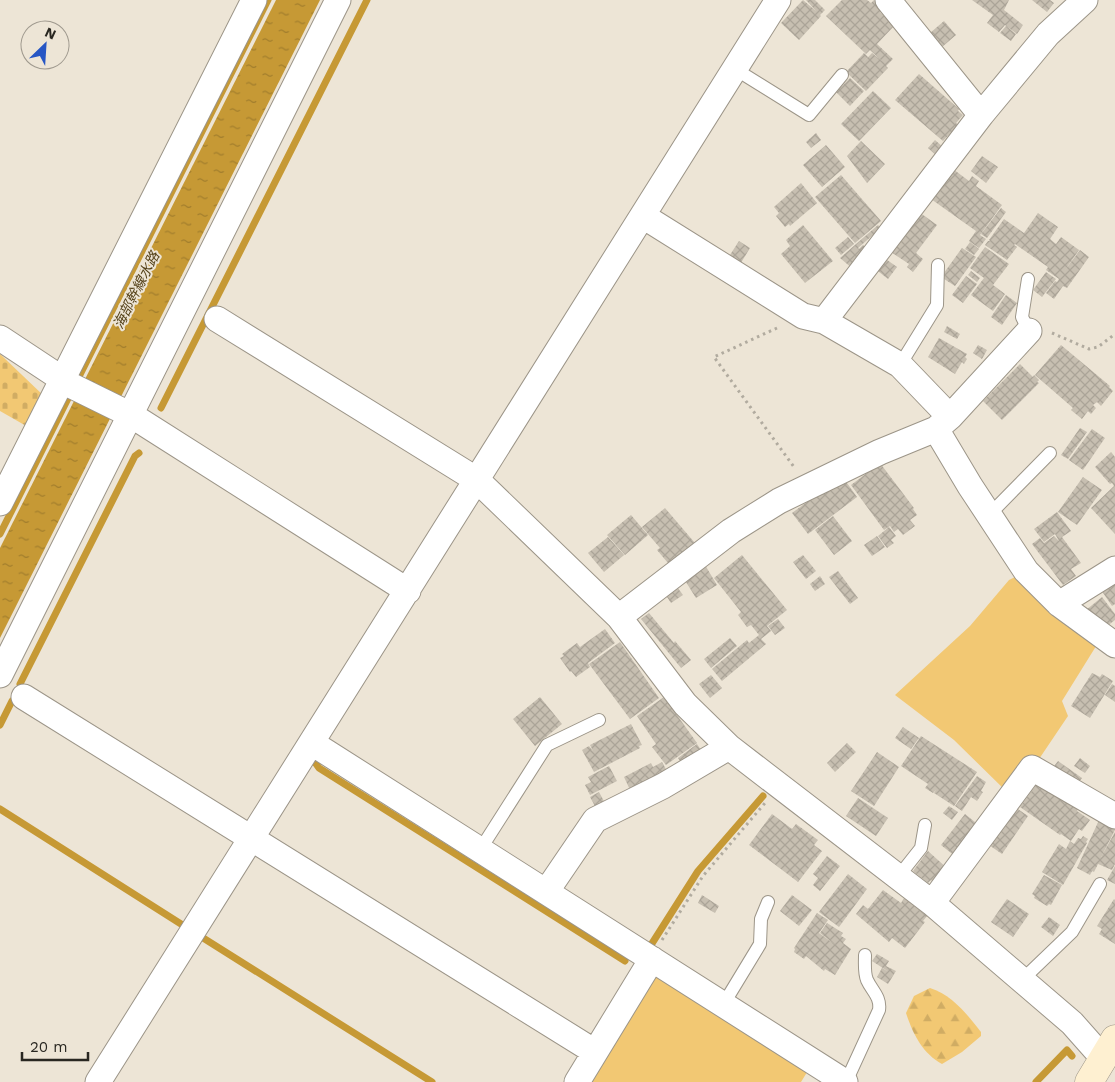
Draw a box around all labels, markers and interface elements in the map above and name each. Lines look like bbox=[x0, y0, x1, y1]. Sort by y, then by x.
north arrow bbox=[20, 20, 70, 70]
text: N bbox=[42, 24, 59, 43]
water label: 海部幹線水路 bbox=[110, 248, 163, 331]
scale bar bbox=[22, 1030, 89, 1062]
text: 20 m bbox=[30, 1038, 68, 1056]

